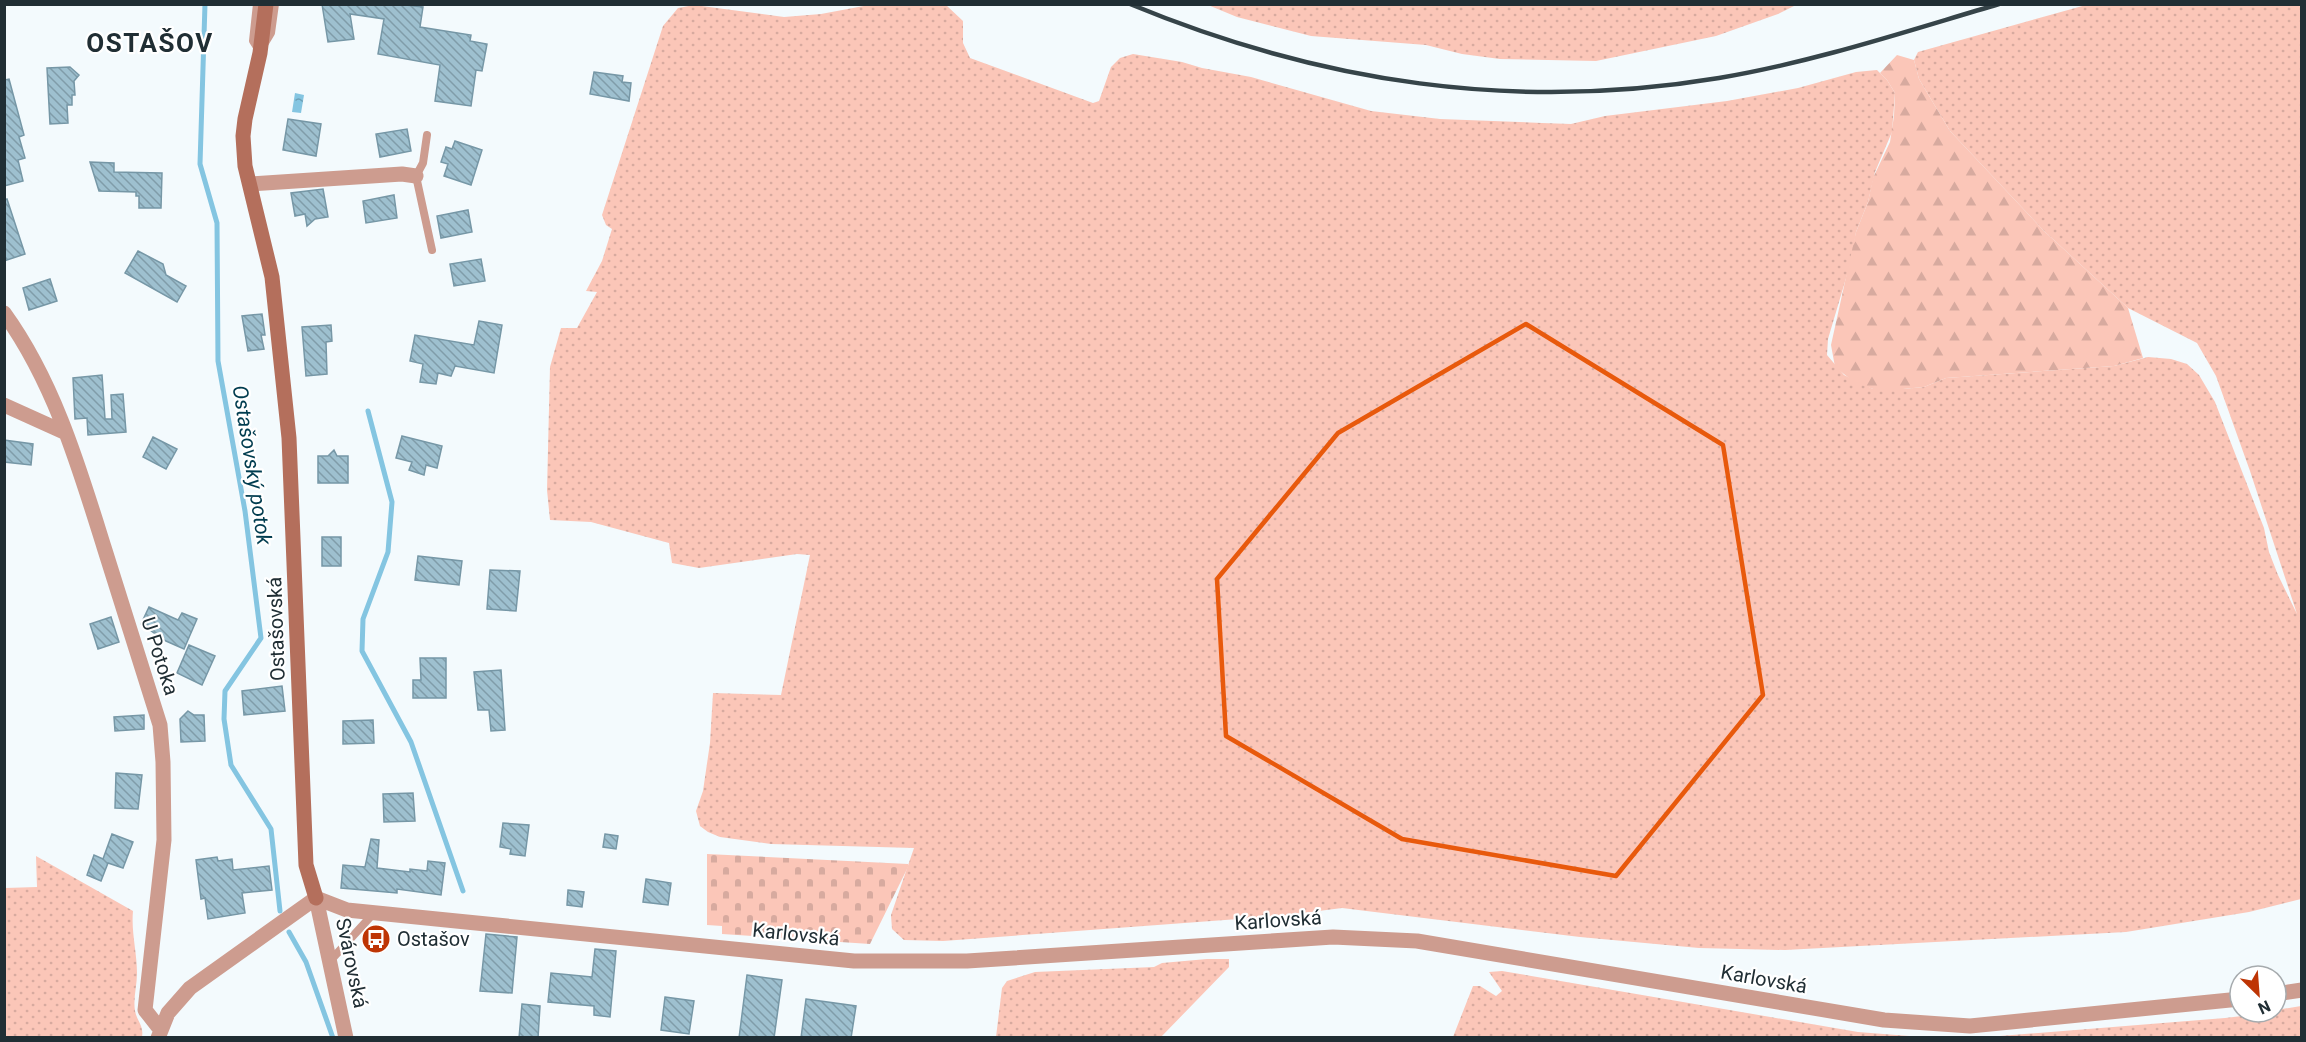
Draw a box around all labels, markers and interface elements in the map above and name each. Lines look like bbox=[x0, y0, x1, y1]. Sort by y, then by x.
district label: OSTAŠOV bbox=[86, 28, 214, 58]
water label: Ostašovský potok bbox=[228, 384, 277, 547]
street label: Ostašovská bbox=[262, 577, 290, 681]
street label: U Potoka bbox=[136, 614, 184, 698]
street label: Karlovská bbox=[1234, 905, 1322, 935]
street label: Svárovská bbox=[331, 916, 373, 1010]
street label: Karlovská bbox=[751, 917, 841, 951]
bus stop icon: Ostašov bbox=[360, 923, 392, 955]
place label: Ostašov bbox=[397, 927, 470, 951]
street label: Karlovská bbox=[1719, 960, 1809, 998]
north arrow bbox=[2228, 964, 2288, 1024]
text: N bbox=[2255, 996, 2273, 1018]

